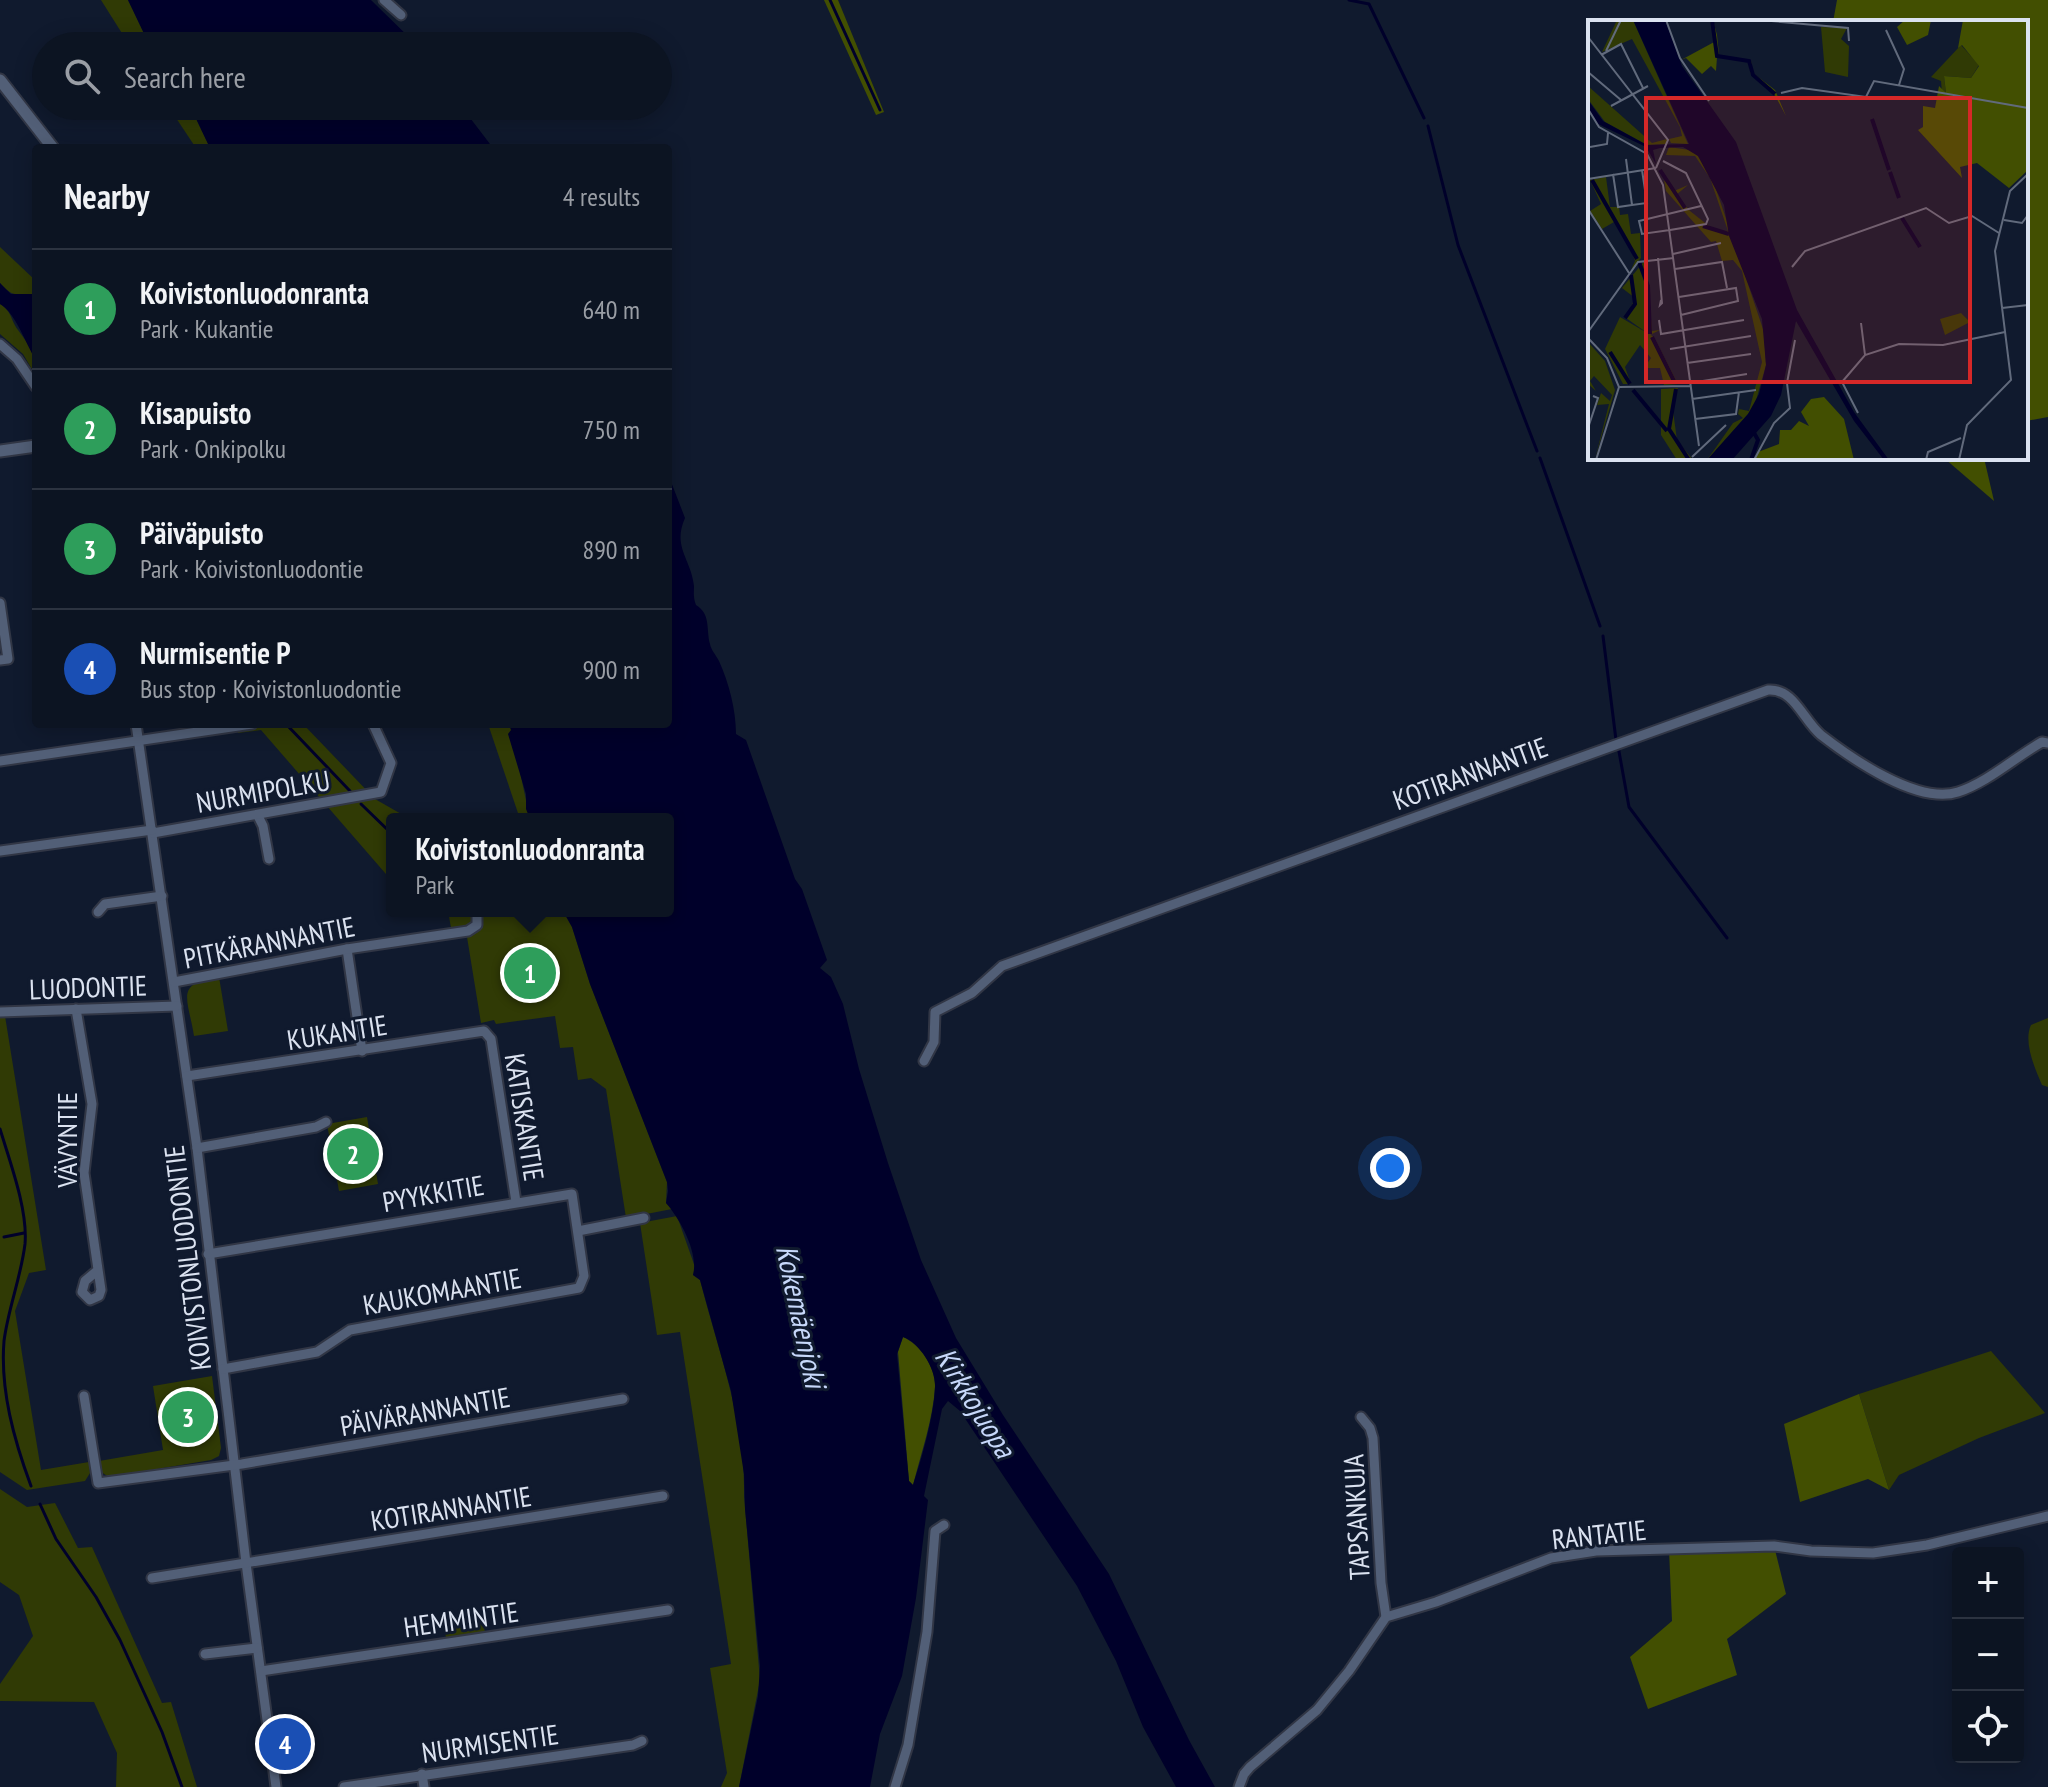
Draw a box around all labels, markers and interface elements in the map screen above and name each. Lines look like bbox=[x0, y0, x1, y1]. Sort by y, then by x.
inset map bbox=[1588, 20, 2028, 460]
search box bbox=[32, 32, 672, 120]
icon: search bbox=[60, 54, 104, 98]
text: Search here bbox=[124, 57, 246, 96]
text: Nearby bbox=[64, 174, 149, 218]
text: 4 results bbox=[563, 180, 640, 213]
text: Koivistonluodonranta bbox=[140, 273, 369, 312]
text: 1 bbox=[84, 293, 96, 326]
text: 640 m bbox=[582, 293, 640, 326]
text: Park · Kukantie bbox=[140, 312, 274, 345]
text: Kisapuisto bbox=[140, 393, 251, 432]
text: 2 bbox=[84, 413, 96, 446]
text: 750 m bbox=[582, 413, 640, 446]
text: Park · Onkipolku bbox=[140, 432, 286, 465]
text: Päiväpuisto bbox=[140, 513, 264, 552]
text: 3 bbox=[84, 533, 96, 566]
text: 890 m bbox=[582, 533, 640, 566]
text: Park · Koivistonluodontie bbox=[140, 552, 363, 585]
text: Nurmisentie P bbox=[140, 633, 291, 672]
text: 4 bbox=[84, 653, 96, 686]
text: 900 m bbox=[582, 653, 640, 686]
text: Bus stop · Koivistonluodontie bbox=[140, 672, 401, 705]
street label: KOTIRANNANTIE bbox=[1387, 728, 1553, 818]
street label: NURMIPOLKU bbox=[193, 761, 333, 821]
popup bbox=[386, 813, 674, 917]
text: Koivistonluodonranta bbox=[415, 829, 645, 868]
text: Park bbox=[415, 868, 454, 901]
street label: PITKÄRANNANTIE bbox=[180, 907, 358, 977]
pin: 1 bbox=[504, 943, 556, 1003]
street label: LUODONTIE bbox=[28, 966, 148, 1008]
street label: KUKANTIE bbox=[284, 1006, 390, 1058]
street label: KATISKANTIE bbox=[497, 1051, 553, 1183]
street label: VÄVYNTIE bbox=[48, 1092, 85, 1189]
pin: 2 bbox=[327, 1124, 379, 1184]
street label: KOIVISTONLUODONTIE bbox=[155, 1143, 219, 1373]
your location bbox=[1370, 1148, 1410, 1188]
street label: PYYKKITIE bbox=[379, 1166, 487, 1220]
water label: Kokemäenjoki bbox=[768, 1241, 837, 1394]
street label: KAUKOMAANTIE bbox=[360, 1259, 524, 1323]
water label: Kirkkojuopa bbox=[927, 1340, 1026, 1466]
street label: PÄIVÄRANNANTIE bbox=[337, 1378, 513, 1444]
pin: 3 bbox=[162, 1387, 214, 1447]
street label: TAPSANKUJA bbox=[1334, 1453, 1378, 1581]
street label: KOTIRANNANTIE bbox=[368, 1477, 534, 1539]
street label: RANTATIE bbox=[1550, 1511, 1648, 1557]
map controls bbox=[1952, 1547, 2024, 1763]
button: + bbox=[1952, 1547, 2024, 1619]
street label: HEMMINTIE bbox=[401, 1593, 521, 1645]
button: − bbox=[1952, 1619, 2024, 1691]
button: locate bbox=[1952, 1691, 2024, 1763]
pin: 4 bbox=[259, 1714, 311, 1774]
street label: NURMISENTIE bbox=[419, 1715, 561, 1771]

